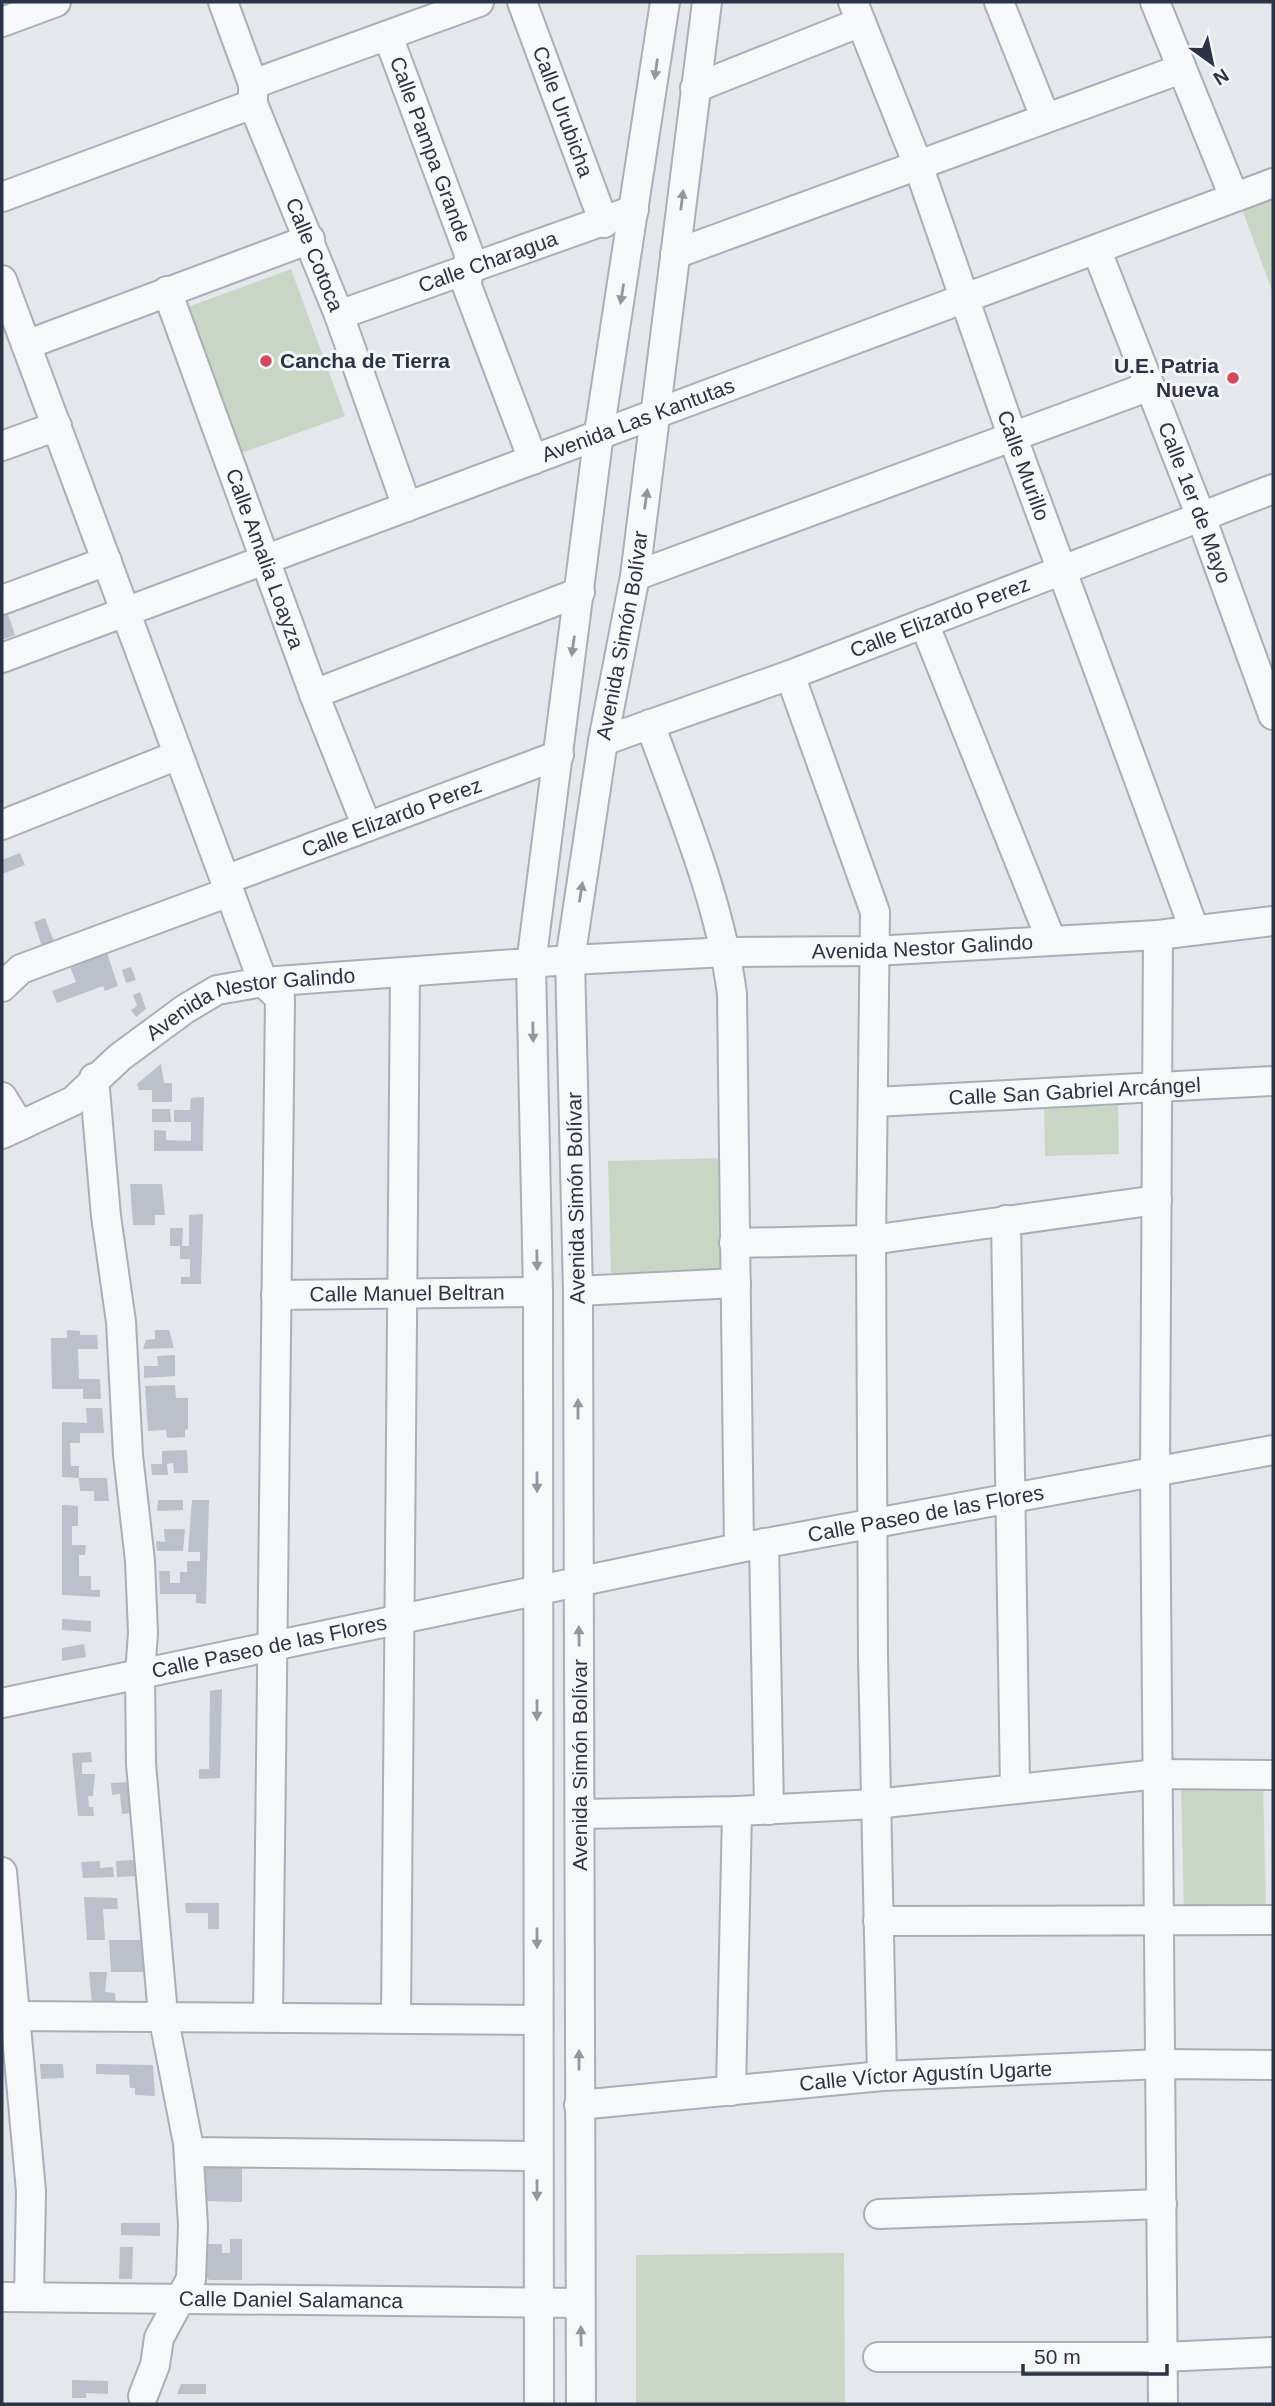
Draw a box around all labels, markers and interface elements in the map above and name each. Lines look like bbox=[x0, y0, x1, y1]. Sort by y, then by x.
north arrow bbox=[1177, 28, 1247, 98]
street label: Calle Urubicha bbox=[528, 43, 598, 180]
street label: Calle Pampa Grande bbox=[386, 53, 476, 245]
one-way arrow bbox=[650, 58, 661, 80]
text: N bbox=[1210, 64, 1232, 89]
one-way arrow bbox=[676, 189, 687, 211]
street label: Calle Cotoca bbox=[282, 194, 348, 315]
street label: Calle Charagua bbox=[415, 226, 561, 297]
one-way arrow bbox=[616, 283, 627, 305]
place label: Cancha de Tierra bbox=[280, 349, 450, 372]
marker: Cancha de Tierra bbox=[258, 353, 274, 369]
place label: U.E. Patria Nueva bbox=[1114, 354, 1219, 401]
marker: U.E. Patria Nueva bbox=[1225, 370, 1241, 386]
street label: Avenida Las Kantutas bbox=[538, 373, 737, 466]
street label: Calle Murillo bbox=[993, 407, 1054, 524]
street label: Calle 1er de Mayo bbox=[1154, 419, 1236, 586]
street label: Calle Amalia Loayza bbox=[222, 465, 309, 652]
one-way arrow bbox=[641, 488, 652, 510]
street label: Avenida Simón Bolívar bbox=[591, 529, 652, 742]
street label: Calle Elizardo Perez bbox=[847, 572, 1033, 662]
one-way arrow bbox=[567, 636, 578, 658]
street label: Calle Elizardo Perez bbox=[298, 773, 485, 861]
one-way arrow bbox=[575, 881, 586, 903]
street label: Avenida Nestor Galindo bbox=[812, 930, 1034, 962]
street label: Avenida Nestor Galindo bbox=[141, 963, 356, 1045]
one-way arrow bbox=[527, 1021, 539, 1043]
street label: Calle San Gabriel Arcángel bbox=[948, 1073, 1201, 1109]
street label: Avenida Simón Bolívar bbox=[562, 1092, 589, 1304]
one-way arrow bbox=[531, 1249, 543, 1271]
street label: Calle Manuel Beltran bbox=[309, 1280, 505, 1306]
one-way arrow bbox=[572, 1397, 584, 1419]
one-way arrow bbox=[531, 1472, 543, 1494]
street label: Calle Paseo de las Flores bbox=[806, 1480, 1046, 1546]
street label: Calle Paseo de las Flores bbox=[150, 1610, 389, 1682]
one-way arrow bbox=[573, 1625, 585, 1647]
street label: Avenida Simón Bolívar bbox=[568, 1659, 591, 1871]
one-way arrow bbox=[531, 1699, 543, 1721]
one-way arrow bbox=[531, 1927, 543, 1949]
one-way arrow bbox=[573, 2048, 585, 2070]
street label: Calle Víctor Agustín Ugarte bbox=[798, 2057, 1053, 2095]
one-way arrow bbox=[531, 2179, 543, 2201]
street label: Calle Daniel Salamanca bbox=[179, 2287, 404, 2312]
one-way arrow bbox=[575, 2325, 586, 2347]
scale bar bbox=[1023, 2332, 1166, 2376]
text: 50 m bbox=[1034, 2345, 1081, 2368]

